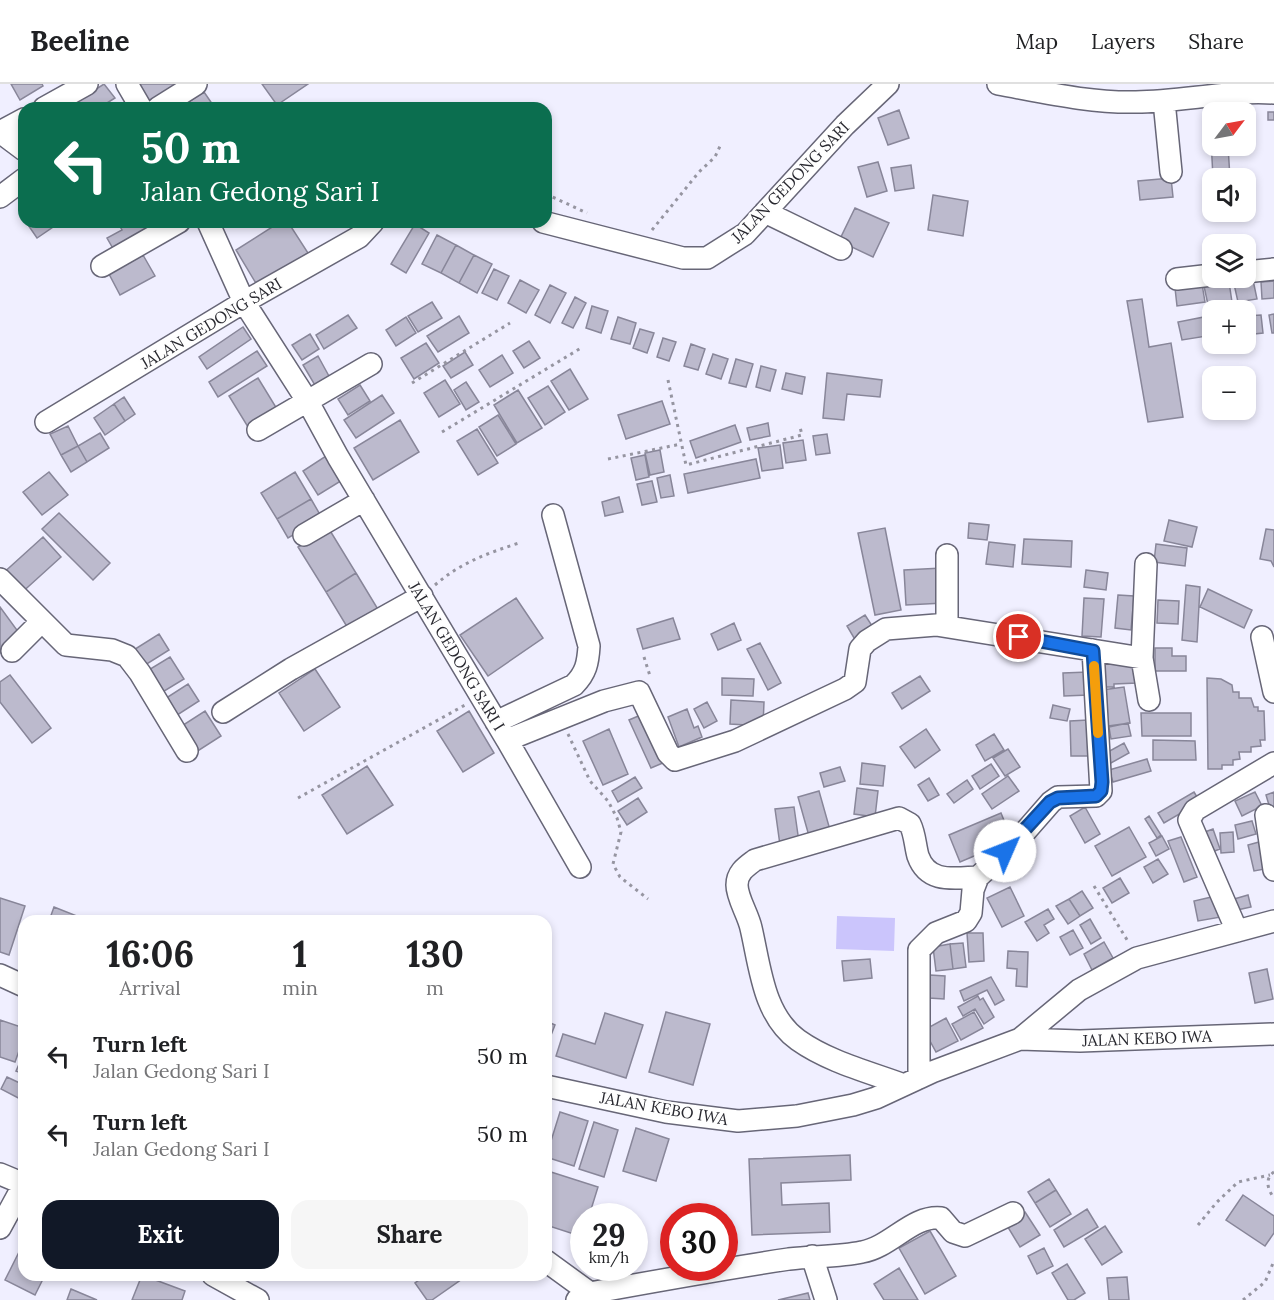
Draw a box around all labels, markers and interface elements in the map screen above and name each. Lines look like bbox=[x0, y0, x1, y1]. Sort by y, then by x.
text: Beeline bbox=[30, 23, 129, 59]
text: Map bbox=[1015, 28, 1058, 55]
text: Layers bbox=[1091, 28, 1155, 55]
text: Share bbox=[1188, 28, 1244, 55]
north arrow bbox=[1202, 102, 1256, 156]
map controls bbox=[1202, 102, 1256, 420]
street label: JALAN GEDONG SARI bbox=[726, 117, 853, 248]
text: 50 m bbox=[141, 121, 240, 175]
icon: left bbox=[42, 126, 120, 204]
button: sound bbox=[1202, 168, 1256, 222]
text: Jalan Gedong Sari I bbox=[141, 174, 379, 208]
button: layers bbox=[1202, 234, 1256, 288]
street label: JALAN GEDONG SARI bbox=[136, 273, 285, 374]
button: + bbox=[1202, 300, 1256, 354]
button: − bbox=[1202, 366, 1256, 420]
street label: JALAN GEDONG SARI I bbox=[404, 577, 510, 734]
pin bbox=[993, 611, 1044, 662]
icon: arrive bbox=[1002, 620, 1035, 653]
position arrow bbox=[973, 819, 1037, 883]
text: 16:06 bbox=[106, 931, 194, 977]
text: 1 bbox=[293, 931, 307, 977]
text: 130 bbox=[406, 931, 464, 977]
text: Arrival bbox=[120, 975, 181, 1000]
text: min bbox=[282, 975, 318, 1000]
text: m bbox=[426, 975, 444, 1000]
street label: JALAN KEBO IWA bbox=[1081, 1026, 1213, 1050]
text: Turn left bbox=[93, 1030, 187, 1058]
icon: left bbox=[42, 1040, 75, 1073]
text: 50 m bbox=[477, 1042, 528, 1070]
text: Jalan Gedong Sari I bbox=[93, 1058, 270, 1083]
street label: JALAN KEBO IWA bbox=[597, 1087, 731, 1129]
text: Turn left bbox=[93, 1108, 187, 1136]
icon: left bbox=[42, 1118, 75, 1151]
text: 50 m bbox=[477, 1120, 528, 1148]
text: Jalan Gedong Sari I bbox=[93, 1136, 270, 1161]
button: Exit bbox=[42, 1200, 279, 1269]
button: Share bbox=[291, 1200, 528, 1269]
speed limit sign: 30 bbox=[660, 1203, 738, 1281]
text: 29 bbox=[592, 1216, 626, 1254]
text: km/h bbox=[589, 1248, 629, 1267]

